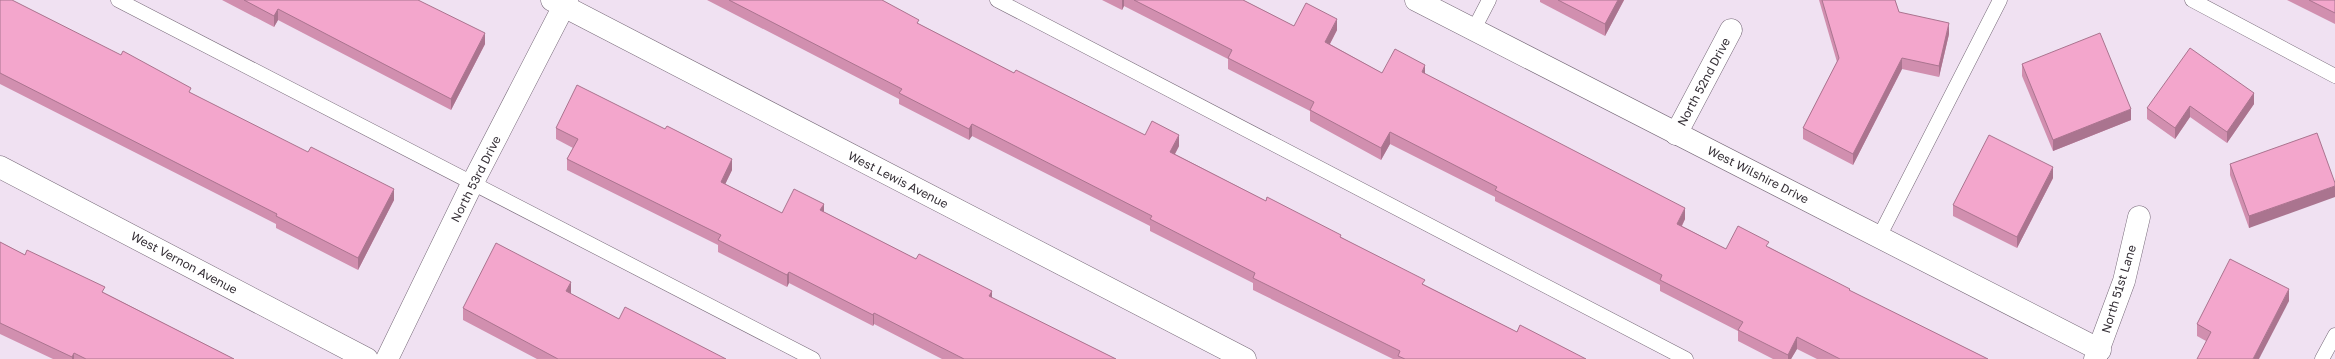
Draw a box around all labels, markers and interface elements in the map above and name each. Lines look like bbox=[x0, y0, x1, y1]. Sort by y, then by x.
street label: North 52nd Drive bbox=[1674, 35, 1733, 128]
street label: North 53rd Drive bbox=[447, 133, 504, 225]
street label: West Wilshire Drive bbox=[1705, 142, 1812, 207]
street label: West Lewis Avenue bbox=[846, 148, 951, 211]
street label: West Vernon Avenue bbox=[128, 228, 240, 297]
street label: North 51st Lane bbox=[2098, 243, 2139, 335]

